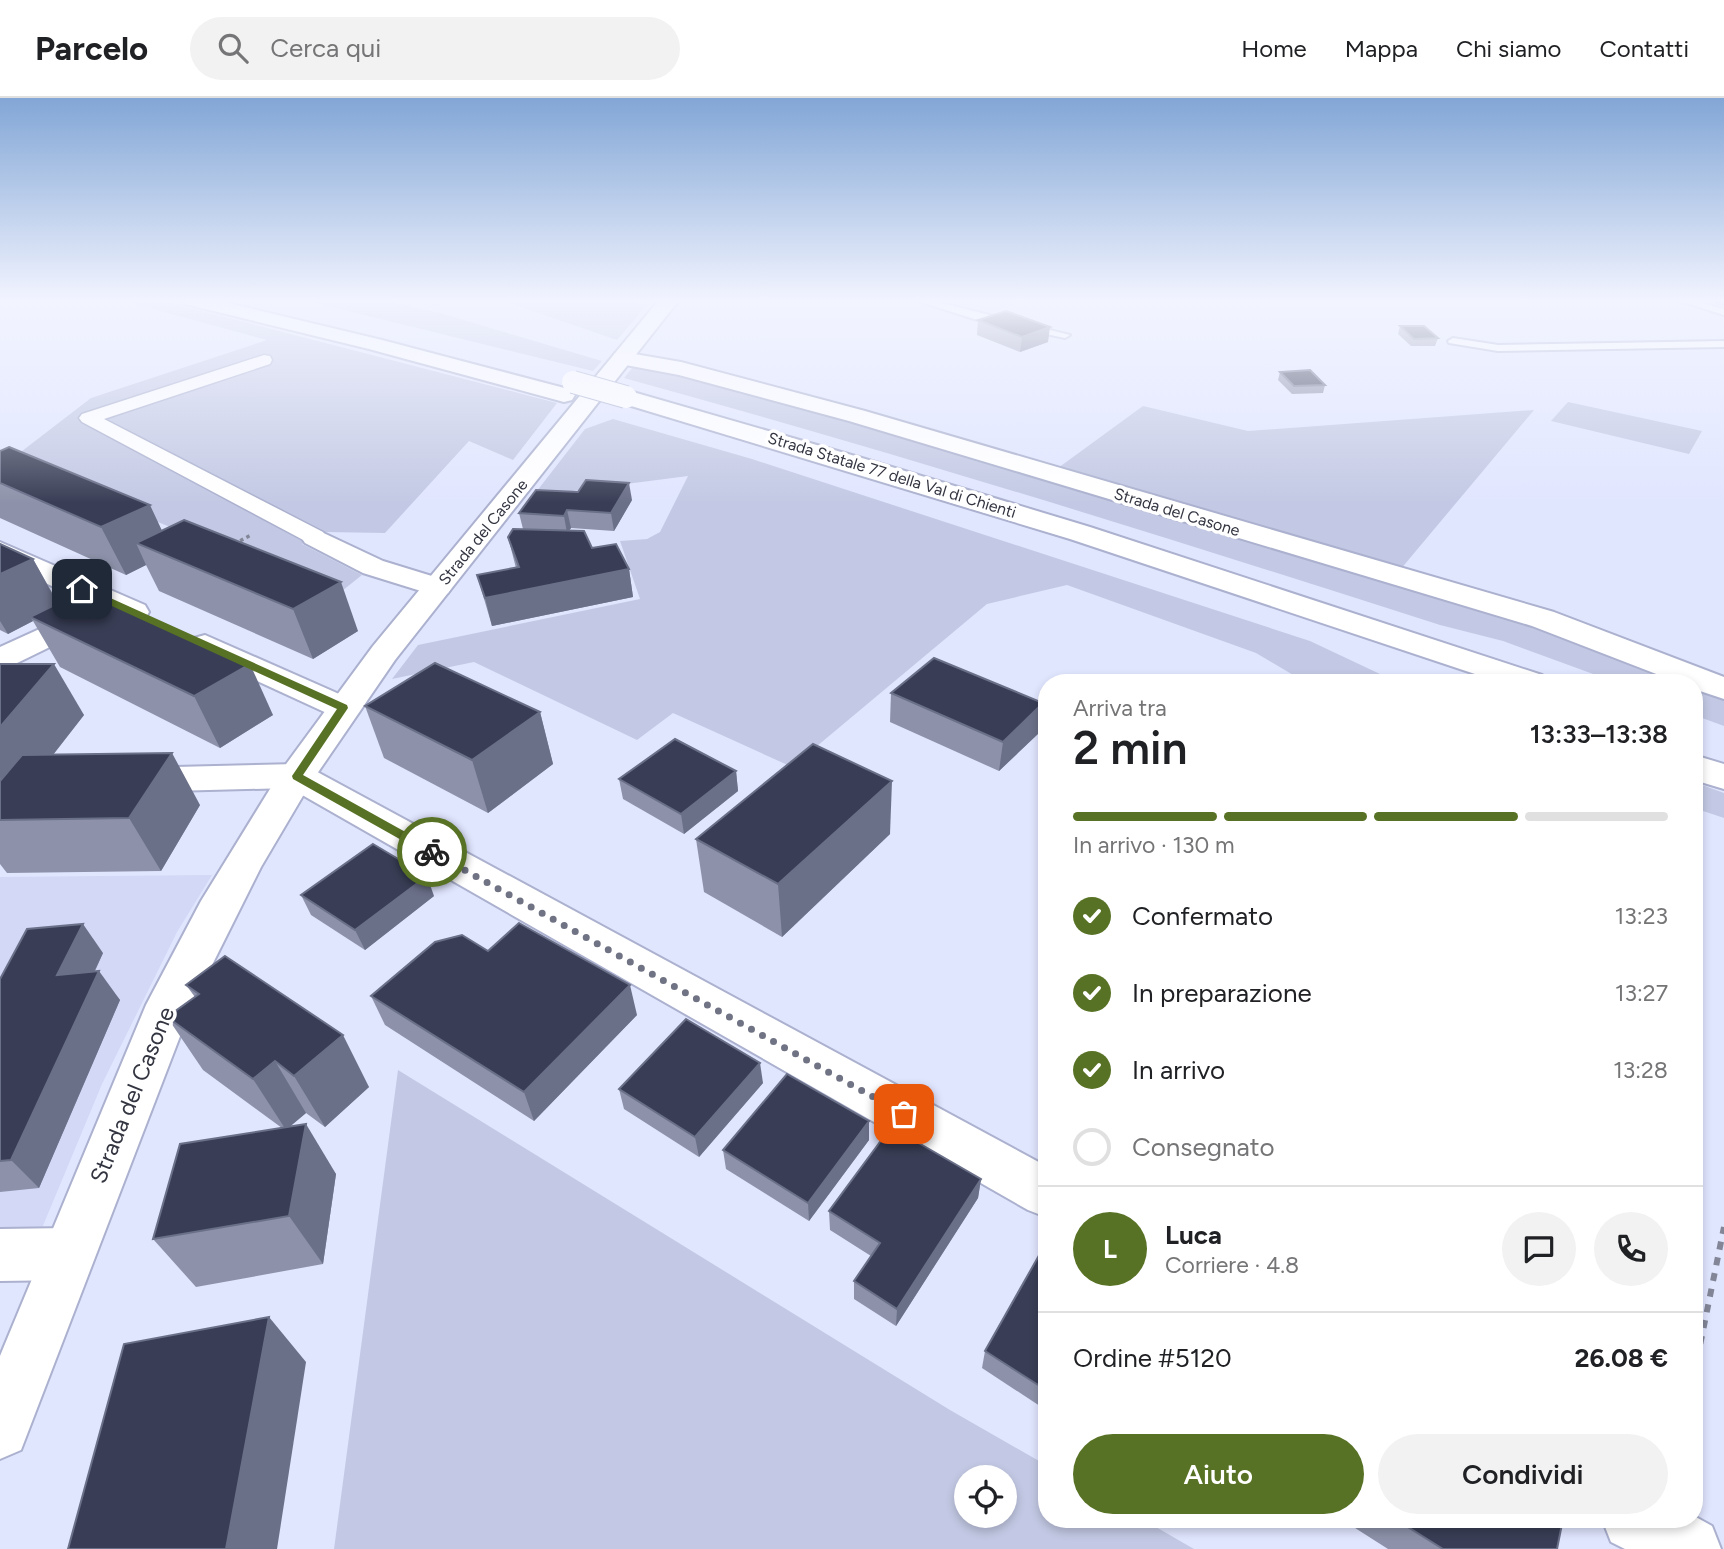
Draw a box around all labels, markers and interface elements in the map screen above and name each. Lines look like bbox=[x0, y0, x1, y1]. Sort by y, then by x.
search box bbox=[190, 17, 680, 80]
text: Parcelo bbox=[35, 29, 148, 68]
icon: search bbox=[214, 29, 252, 67]
text: Cerca qui bbox=[270, 32, 381, 64]
text: Home bbox=[1241, 34, 1307, 63]
text: Mappa bbox=[1345, 34, 1418, 63]
text: Chi siamo bbox=[1456, 34, 1561, 63]
text: Contatti bbox=[1599, 34, 1689, 63]
street label: Strada Statale 77 della Val di Chienti bbox=[766, 428, 1018, 522]
street label: Strada del Casone bbox=[435, 475, 532, 589]
street label: Strada del Casone bbox=[1112, 484, 1242, 540]
pin bbox=[52, 559, 112, 619]
icon: home bbox=[63, 570, 101, 608]
text: Arriva tra bbox=[1073, 694, 1167, 722]
text: 13:33–13:38 bbox=[1530, 718, 1668, 750]
text: 2 min bbox=[1073, 720, 1188, 776]
courier bbox=[397, 817, 467, 887]
text: In arrivo · 130 m bbox=[1073, 831, 1235, 859]
icon: bike bbox=[413, 833, 451, 871]
icon: check bbox=[1073, 897, 1111, 935]
text: Confermato bbox=[1132, 900, 1273, 932]
text: 13:23 bbox=[1615, 902, 1668, 930]
icon: check bbox=[1073, 974, 1111, 1012]
text: In preparazione bbox=[1132, 977, 1312, 1009]
text: 13:27 bbox=[1615, 979, 1668, 1007]
street label: Strada del Casone bbox=[84, 1003, 180, 1187]
icon: check bbox=[1073, 1051, 1111, 1089]
text: In arrivo bbox=[1132, 1054, 1225, 1086]
text: 13:28 bbox=[1613, 1056, 1668, 1084]
pin bbox=[874, 1084, 934, 1144]
icon: bag bbox=[885, 1095, 923, 1133]
text: Consegnato bbox=[1132, 1131, 1275, 1163]
button: chat bbox=[1502, 1212, 1576, 1286]
button: phone bbox=[1594, 1212, 1668, 1286]
text: Luca bbox=[1165, 1219, 1222, 1251]
text: L bbox=[1103, 1233, 1117, 1265]
text: Corriere · 4.8 bbox=[1165, 1251, 1299, 1279]
text: Ordine #5120 bbox=[1073, 1342, 1232, 1374]
text: 26.08 € bbox=[1574, 1342, 1668, 1374]
button: Aiuto bbox=[1073, 1434, 1364, 1514]
button: Condividi bbox=[1378, 1434, 1668, 1514]
map controls bbox=[954, 1465, 1017, 1528]
button: locate bbox=[954, 1465, 1017, 1528]

